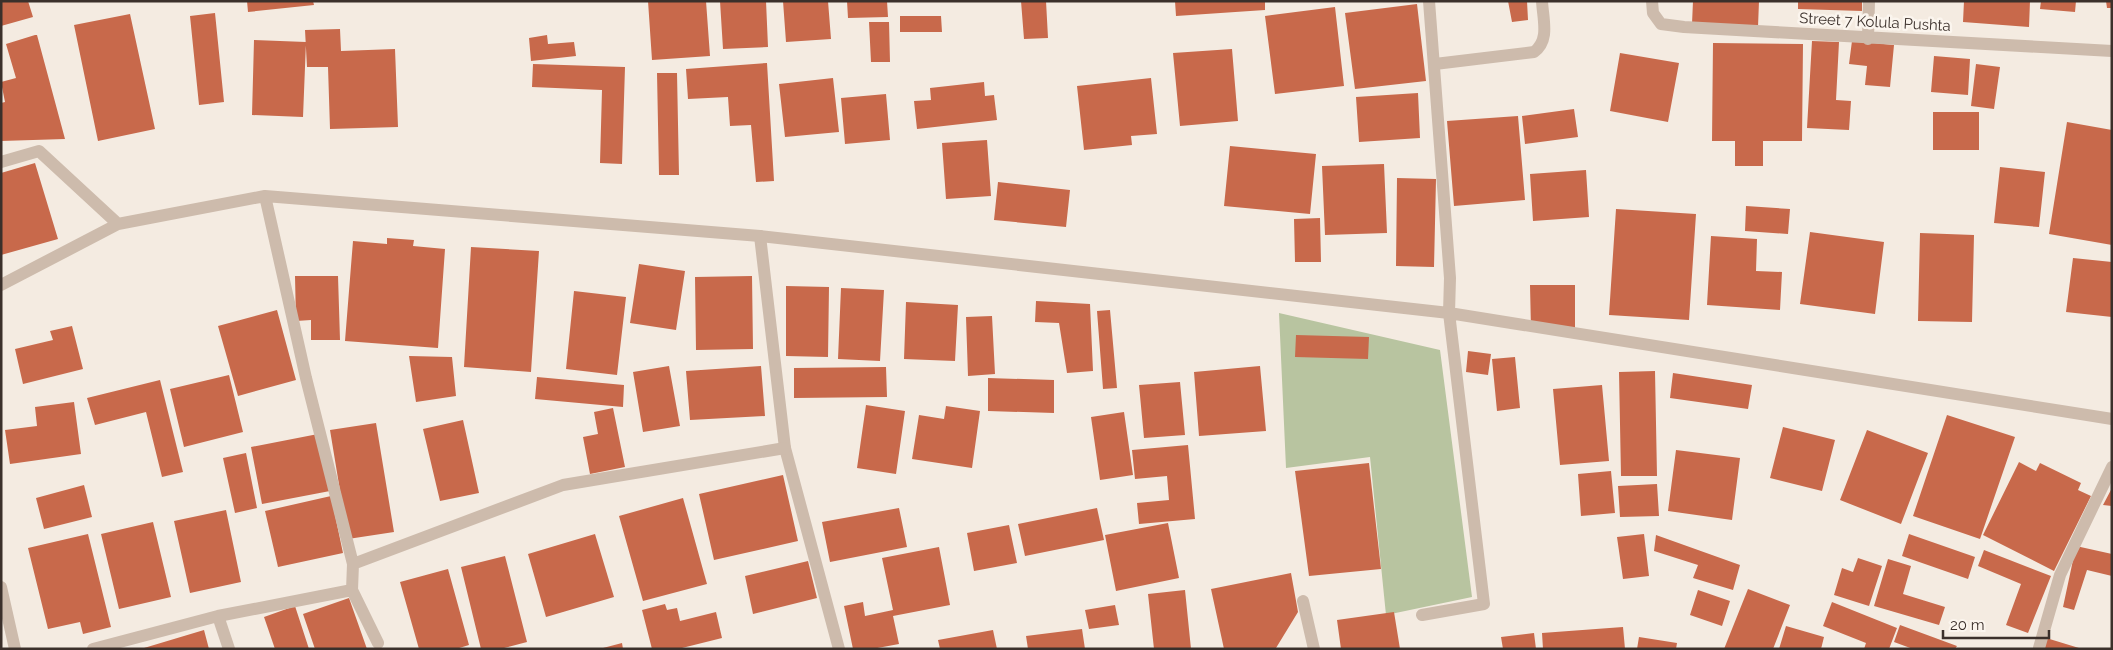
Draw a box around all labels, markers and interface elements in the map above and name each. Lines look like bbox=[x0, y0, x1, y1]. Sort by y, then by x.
street label: Street 7 Kolula Pushta bbox=[1799, 9, 1951, 35]
scale bar bbox=[1943, 608, 2049, 640]
text: 20 m bbox=[1950, 616, 1985, 634]

